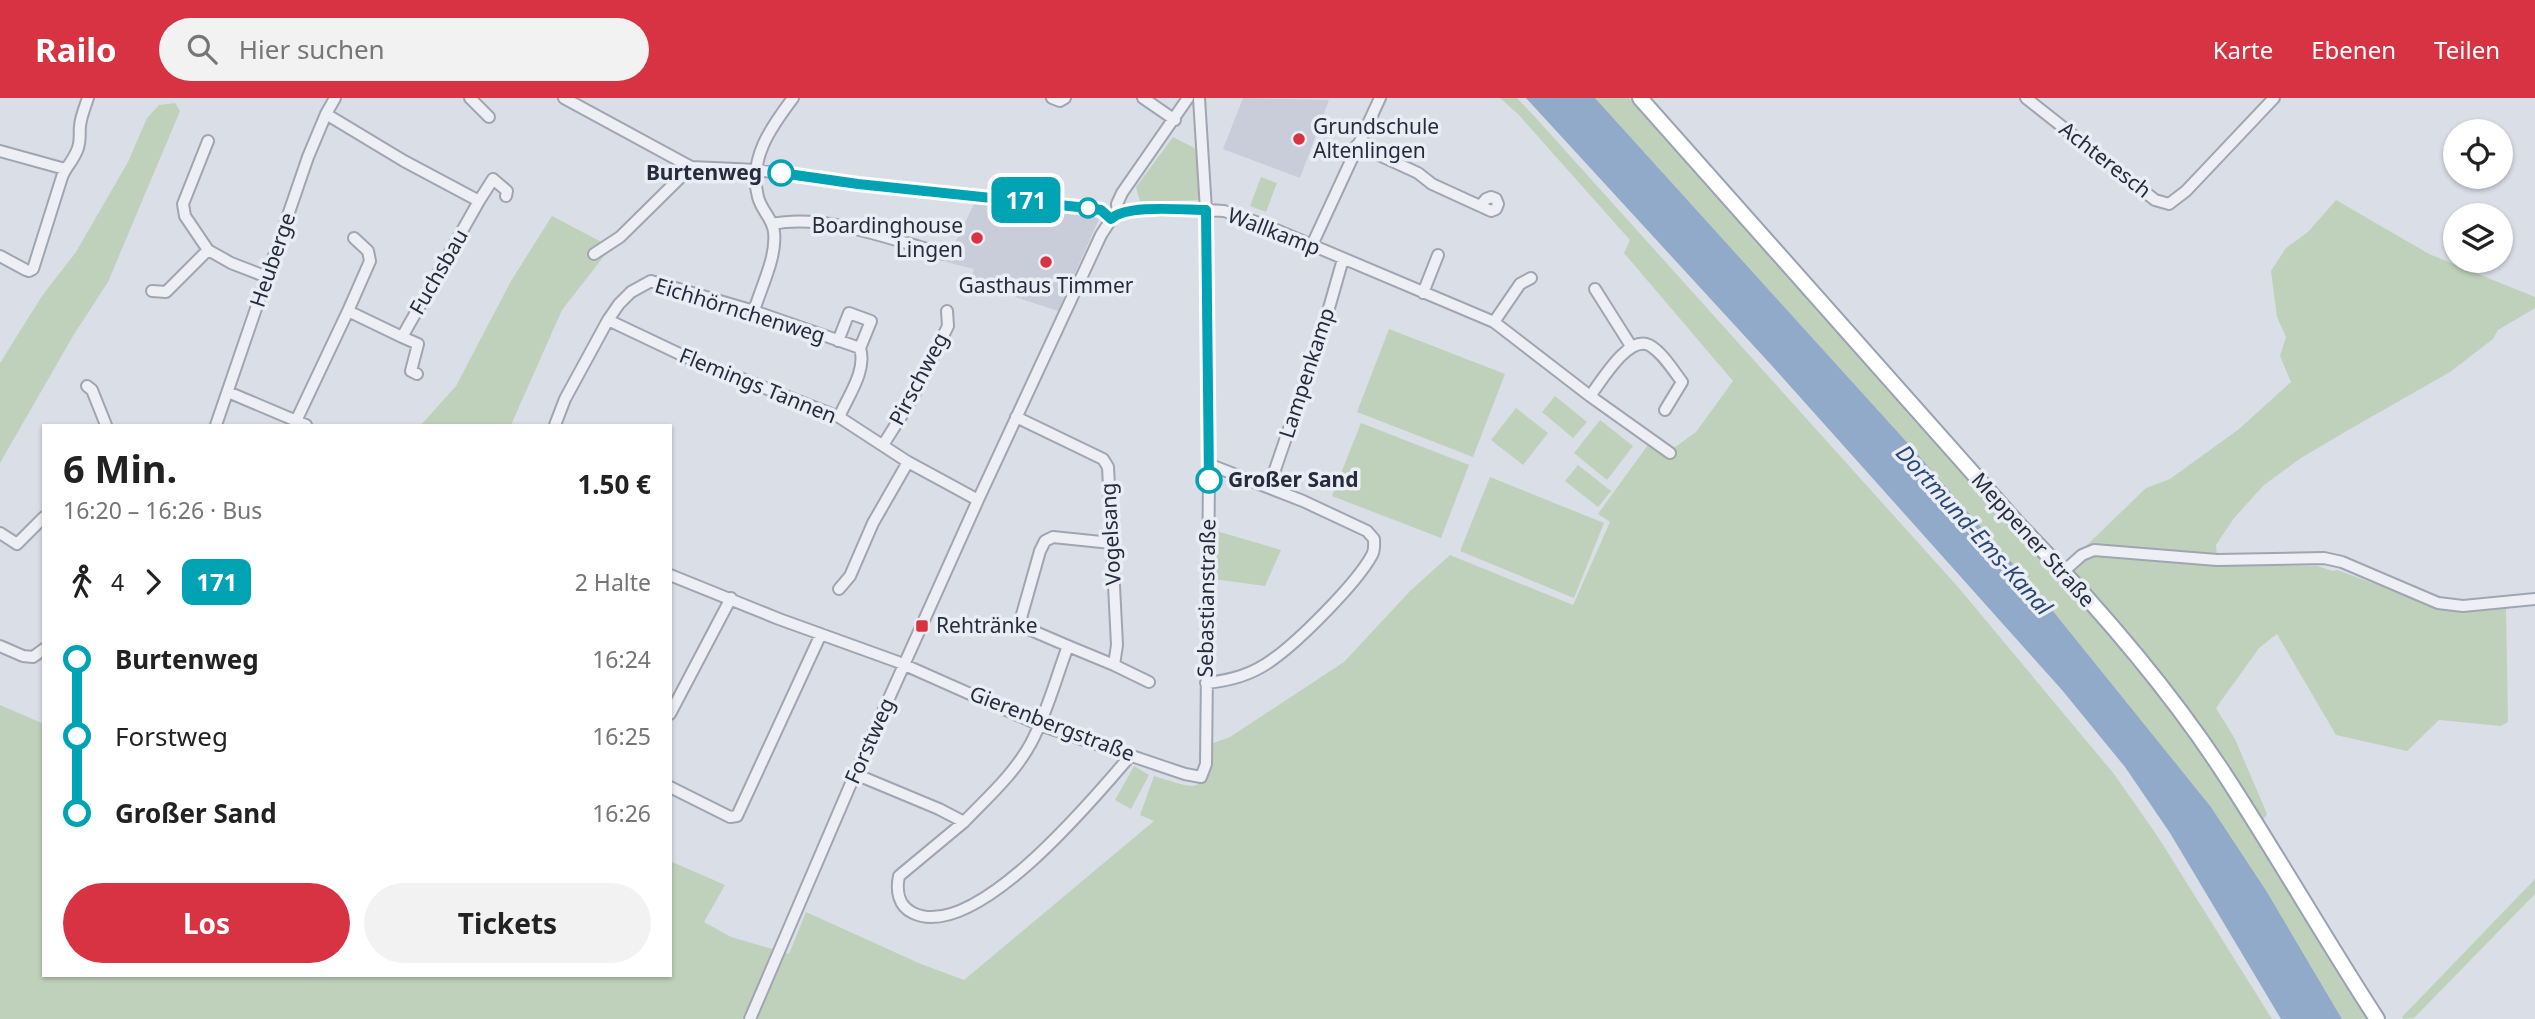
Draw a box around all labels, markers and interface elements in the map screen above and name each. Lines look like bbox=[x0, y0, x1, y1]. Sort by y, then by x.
search box bbox=[159, 18, 649, 81]
text: Railo bbox=[35, 27, 117, 72]
icon: search bbox=[183, 30, 221, 68]
text: Hier suchen bbox=[239, 31, 385, 67]
text: Karte bbox=[2213, 33, 2273, 66]
text: Ebenen bbox=[2311, 33, 2396, 66]
text: Teilen bbox=[2434, 33, 2500, 66]
place label: Grundschule Altenlingen bbox=[1313, 112, 1439, 164]
street label: Achteresch bbox=[2054, 115, 2157, 204]
map controls bbox=[2443, 119, 2513, 273]
button: locate bbox=[2443, 119, 2513, 189]
marker: Grundschule Altenlingen bbox=[1291, 131, 1307, 147]
place label: Burtenweg bbox=[646, 158, 762, 186]
marker: Burtenweg bbox=[768, 160, 794, 186]
line badge: 171 bbox=[986, 177, 1066, 223]
text: 171 bbox=[1005, 183, 1047, 216]
unlabelled marker bbox=[1078, 198, 1098, 218]
street label: Wallkamp bbox=[1224, 201, 1325, 262]
button: layers bbox=[2443, 203, 2513, 273]
street label: Heuberge bbox=[243, 209, 301, 311]
place label: Boardinghouse Lingen bbox=[812, 211, 963, 263]
street label: Fuchsbau bbox=[402, 224, 474, 319]
marker: Boardinghouse Lingen bbox=[969, 230, 985, 246]
marker: Gasthaus Timmer bbox=[1038, 254, 1054, 270]
street label: Eichhörnchenweg bbox=[652, 271, 829, 349]
place label: Gasthaus Timmer bbox=[959, 271, 1134, 299]
street label: Lampenkamp bbox=[1272, 304, 1340, 442]
street label: Pirschweg bbox=[882, 327, 954, 430]
street label: Flemings Tannen bbox=[676, 341, 841, 429]
water label: Dortmund-Ems-Kanal bbox=[1889, 437, 2061, 622]
text: 6 Min. bbox=[63, 442, 177, 494]
place label: Großer Sand bbox=[1228, 465, 1359, 493]
text: 1.50 € bbox=[577, 466, 651, 502]
street label: Meppener Straße bbox=[1966, 466, 2102, 613]
marker: Großer Sand bbox=[1196, 467, 1222, 493]
street label: Vogelsang bbox=[1093, 482, 1127, 586]
text: 16:20 – 16:26 · Bus bbox=[63, 494, 262, 526]
street label: Sebastianstraße bbox=[1191, 518, 1221, 678]
icon: walk bbox=[63, 563, 101, 601]
icon: forward bbox=[134, 563, 172, 601]
text: 171 bbox=[196, 565, 237, 598]
text: 4 bbox=[111, 566, 124, 598]
text: 2 Halte bbox=[575, 566, 651, 598]
place label: Rehtränke bbox=[936, 611, 1038, 639]
marker: Rehtränke bbox=[914, 618, 930, 634]
text: Burtenweg bbox=[115, 641, 259, 677]
text: 16:24 bbox=[592, 643, 651, 675]
street label: Gierenbergstraße bbox=[966, 679, 1139, 767]
street label: Forstweg bbox=[838, 693, 900, 788]
text: Forstweg bbox=[115, 718, 228, 754]
text: 16:25 bbox=[592, 720, 651, 752]
text: Großer Sand bbox=[115, 795, 277, 831]
text: 16:26 bbox=[592, 797, 651, 829]
button: Los bbox=[63, 883, 350, 963]
button: Tickets bbox=[364, 883, 651, 963]

